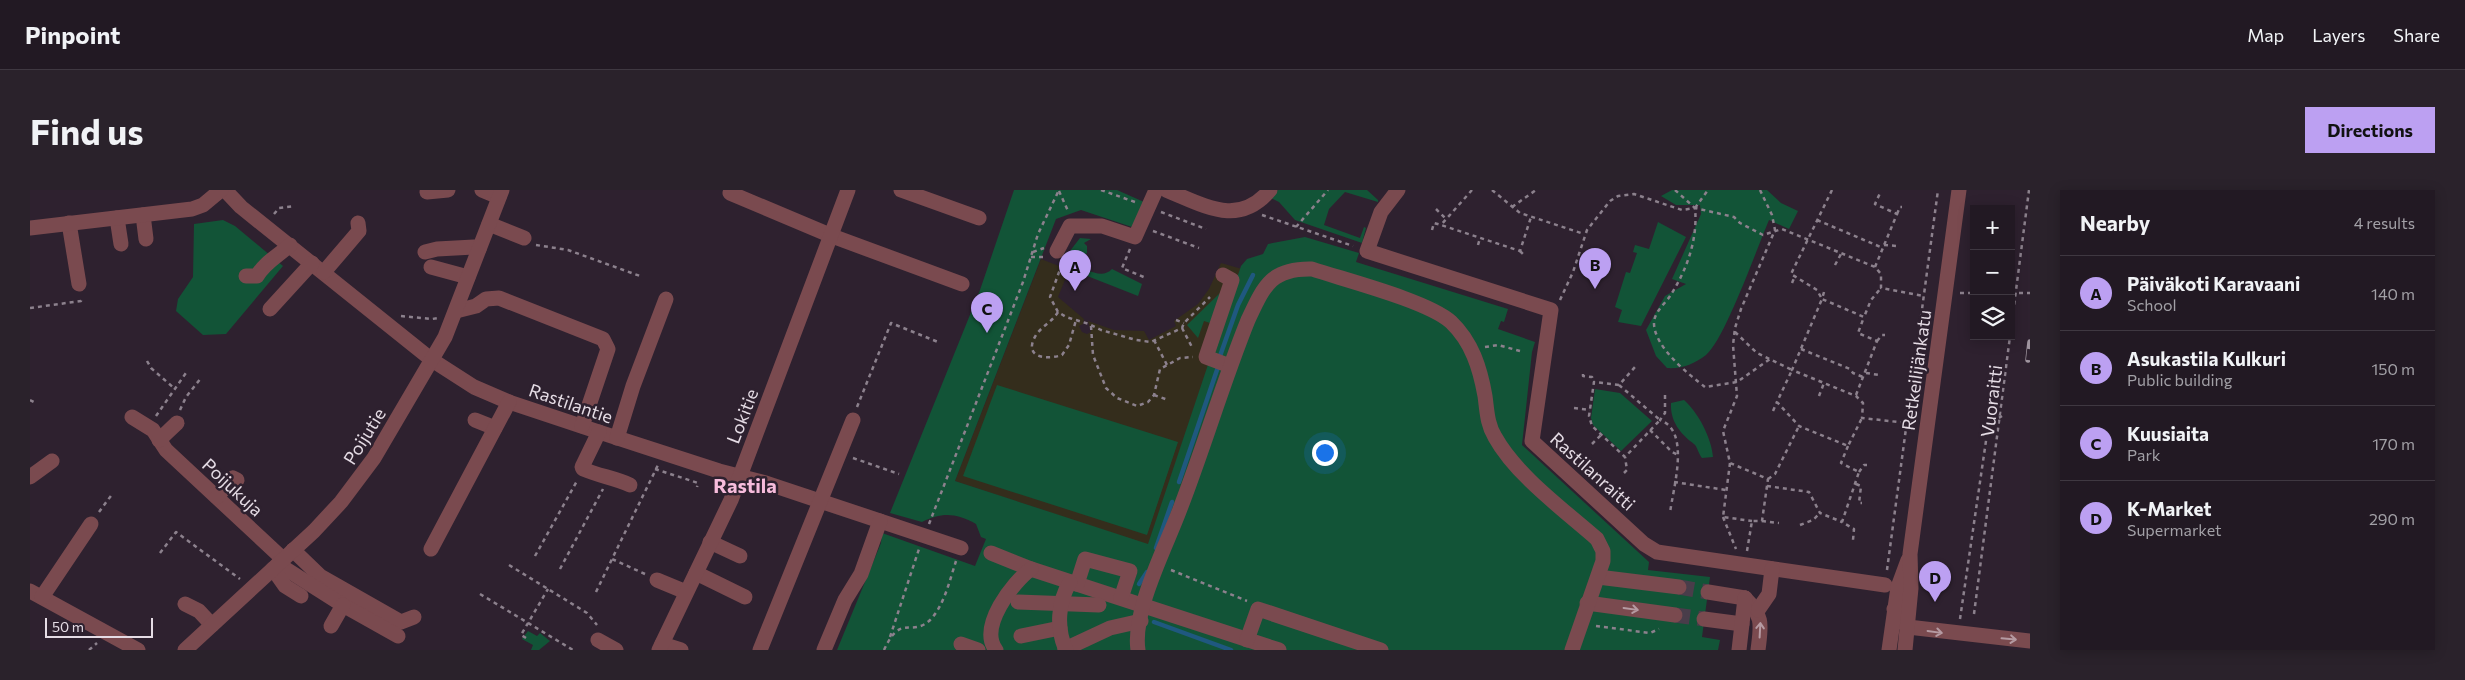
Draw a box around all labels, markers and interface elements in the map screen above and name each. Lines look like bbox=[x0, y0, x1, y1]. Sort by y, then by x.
text: Pinpoint bbox=[25, 20, 120, 49]
text: Map bbox=[2247, 24, 2284, 46]
text: Layers bbox=[2312, 24, 2365, 46]
text: Share bbox=[2393, 24, 2440, 46]
button: Directions bbox=[2305, 107, 2435, 153]
text: Find us bbox=[30, 109, 144, 152]
map controls bbox=[1970, 205, 2015, 340]
button: + bbox=[1970, 205, 2015, 250]
text: Nearby bbox=[2080, 210, 2150, 235]
text: 4 results bbox=[2354, 213, 2415, 232]
pin: B bbox=[1579, 248, 1611, 289]
pin: A bbox=[1059, 250, 1091, 291]
button: − bbox=[1970, 250, 2015, 295]
text: Päiväkoti Karavaani bbox=[2127, 272, 2300, 295]
text: A bbox=[2090, 284, 2102, 303]
text: 140 m bbox=[2371, 284, 2415, 303]
pin: C bbox=[971, 292, 1003, 333]
button: layers bbox=[1970, 295, 2015, 340]
text: School bbox=[2127, 295, 2177, 314]
street label: Retkeilijänkatu bbox=[1897, 308, 1935, 432]
text: Asukastila Kulkuri bbox=[2127, 347, 2286, 370]
text: B bbox=[2091, 359, 2101, 378]
text: 150 m bbox=[2372, 359, 2415, 378]
street label: Vuoraitti bbox=[1976, 364, 2006, 438]
text: Public building bbox=[2127, 370, 2232, 389]
street label: Rastilantie bbox=[526, 378, 616, 428]
street label: Lokitie bbox=[722, 385, 762, 447]
street label: Poijutie bbox=[338, 404, 390, 468]
text: Kuusiaita bbox=[2127, 422, 2209, 445]
street label: Rastilanraitti bbox=[1546, 427, 1640, 515]
text: C bbox=[2091, 434, 2101, 453]
text: 170 m bbox=[2372, 434, 2415, 453]
your location bbox=[1312, 440, 1338, 466]
text: Park bbox=[2127, 445, 2160, 464]
street label: Poijukuja bbox=[198, 453, 268, 521]
district label: Rastila bbox=[713, 473, 777, 497]
text: K-Market bbox=[2127, 497, 2212, 520]
text: D bbox=[2090, 509, 2102, 528]
text: 290 m bbox=[2369, 509, 2415, 528]
text: Supermarket bbox=[2127, 520, 2222, 539]
pin: D bbox=[1919, 561, 1951, 602]
one-way arrow bbox=[1622, 604, 1638, 614]
scale bar bbox=[45, 615, 152, 638]
text: 50 m bbox=[52, 618, 84, 635]
one-way arrow bbox=[1755, 623, 1764, 639]
one-way arrow bbox=[1927, 627, 1943, 637]
one-way arrow bbox=[2001, 634, 2017, 644]

